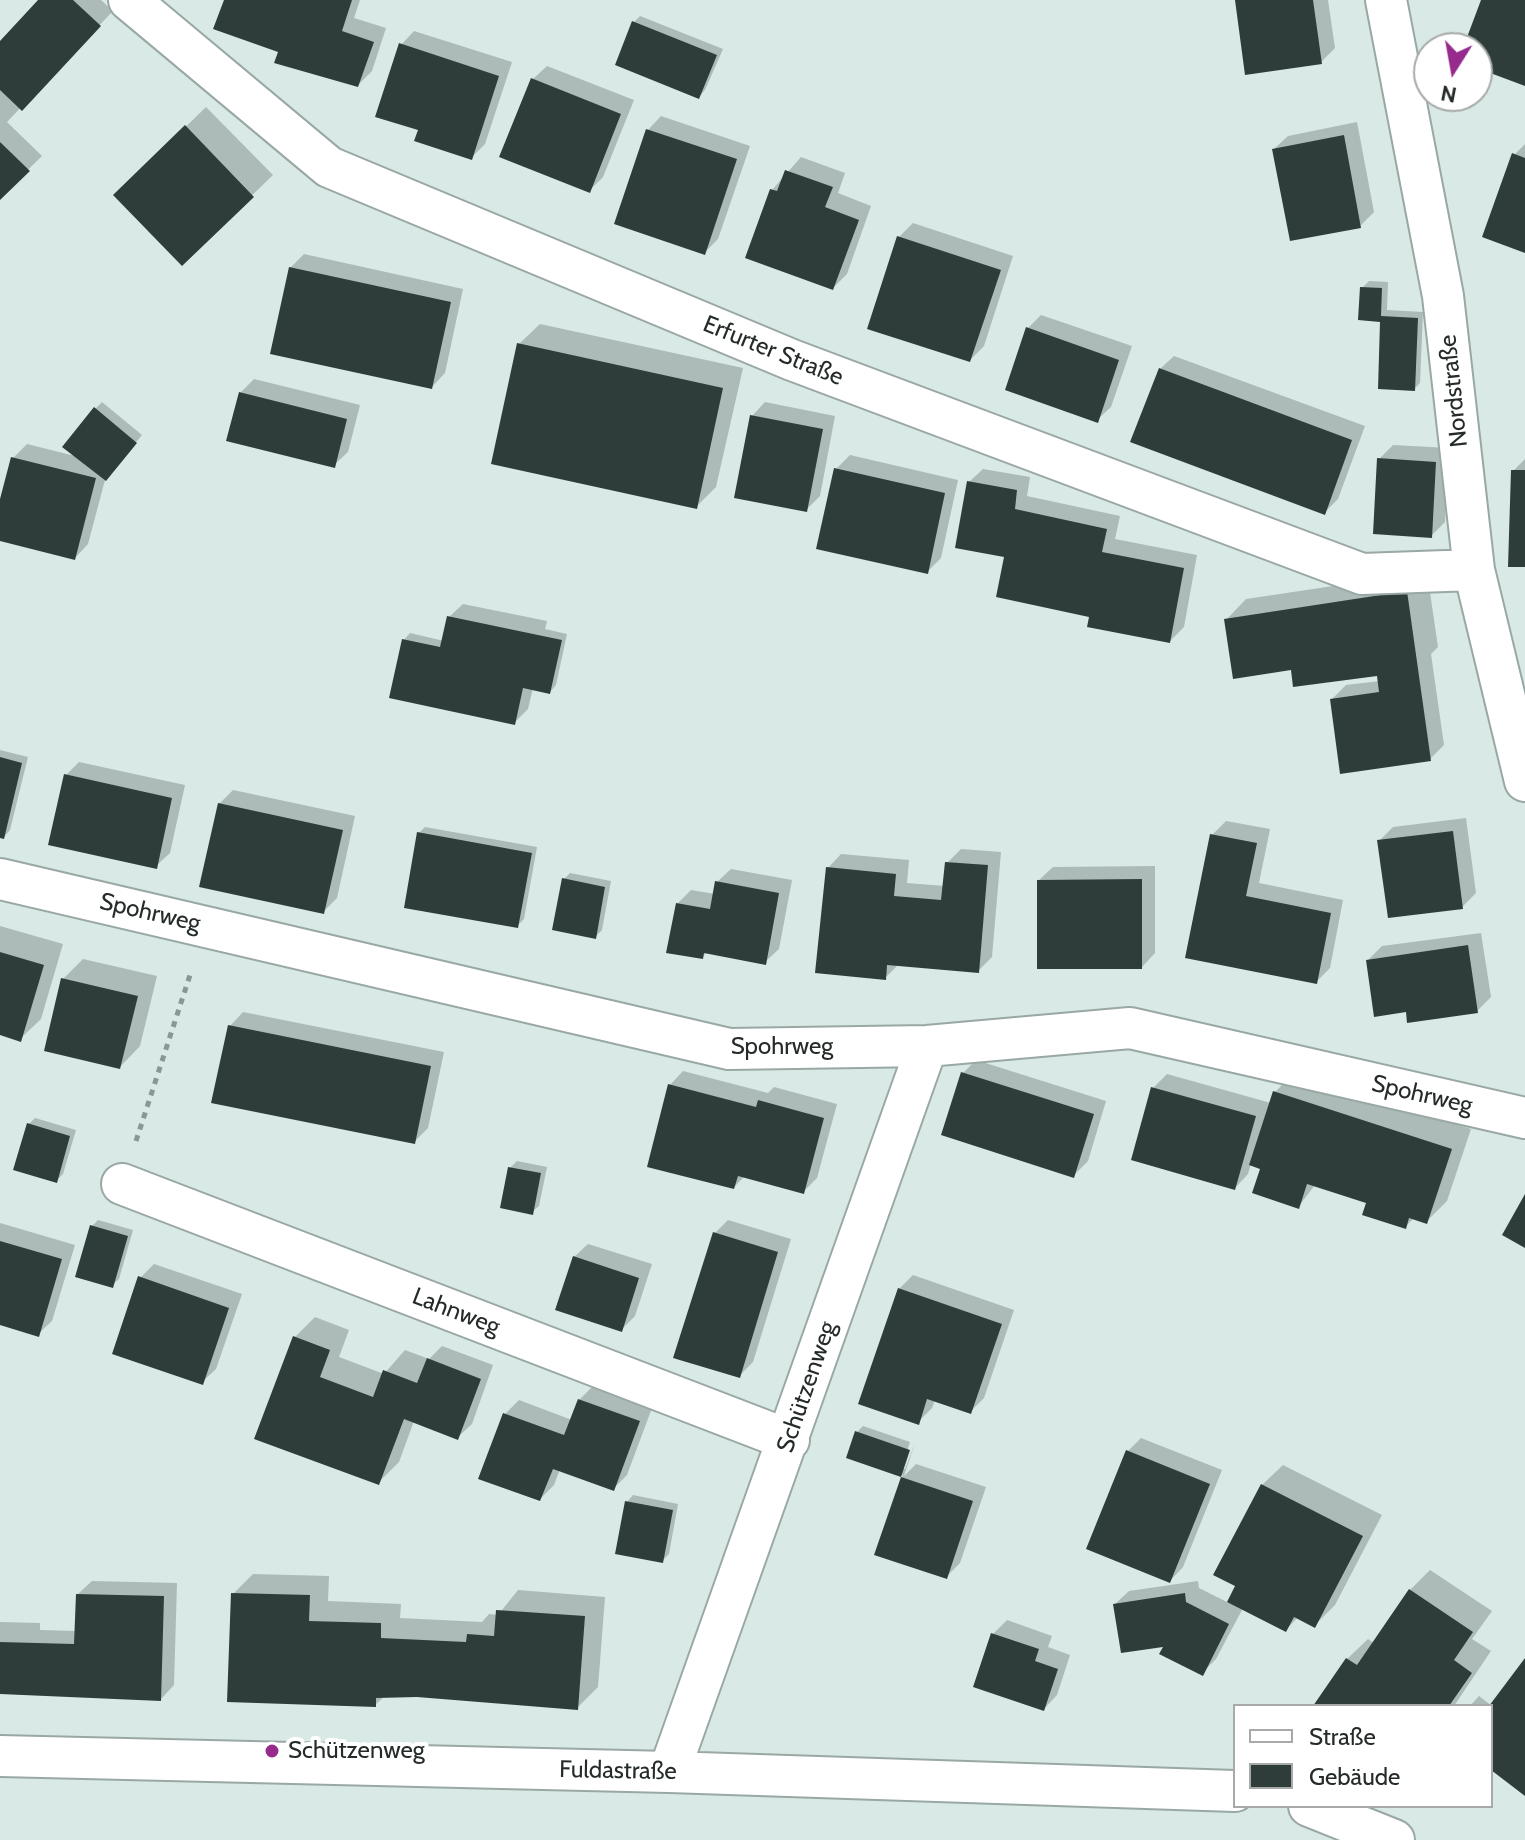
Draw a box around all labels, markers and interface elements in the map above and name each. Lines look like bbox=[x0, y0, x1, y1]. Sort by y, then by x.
north arrow bbox=[1413, 32, 1493, 112]
text: N bbox=[1438, 79, 1459, 109]
street label: Erfurter Straße bbox=[699, 310, 847, 392]
street label: Nordstraße bbox=[1434, 333, 1474, 449]
street label: Spohrweg bbox=[97, 887, 203, 939]
street label: Spohrweg bbox=[731, 1033, 833, 1061]
street label: Spohrweg bbox=[1369, 1069, 1475, 1121]
street label: Lahnweg bbox=[408, 1282, 504, 1342]
street label: Schützenweg bbox=[771, 1318, 843, 1456]
legend bbox=[1233, 1704, 1493, 1808]
text: Straße bbox=[1309, 1722, 1376, 1751]
place label: Schützenweg bbox=[288, 1737, 425, 1765]
marker: Schützenweg bbox=[263, 1742, 281, 1760]
street label: Fuldastraße bbox=[559, 1756, 677, 1786]
text: Gebäude bbox=[1309, 1762, 1400, 1791]

